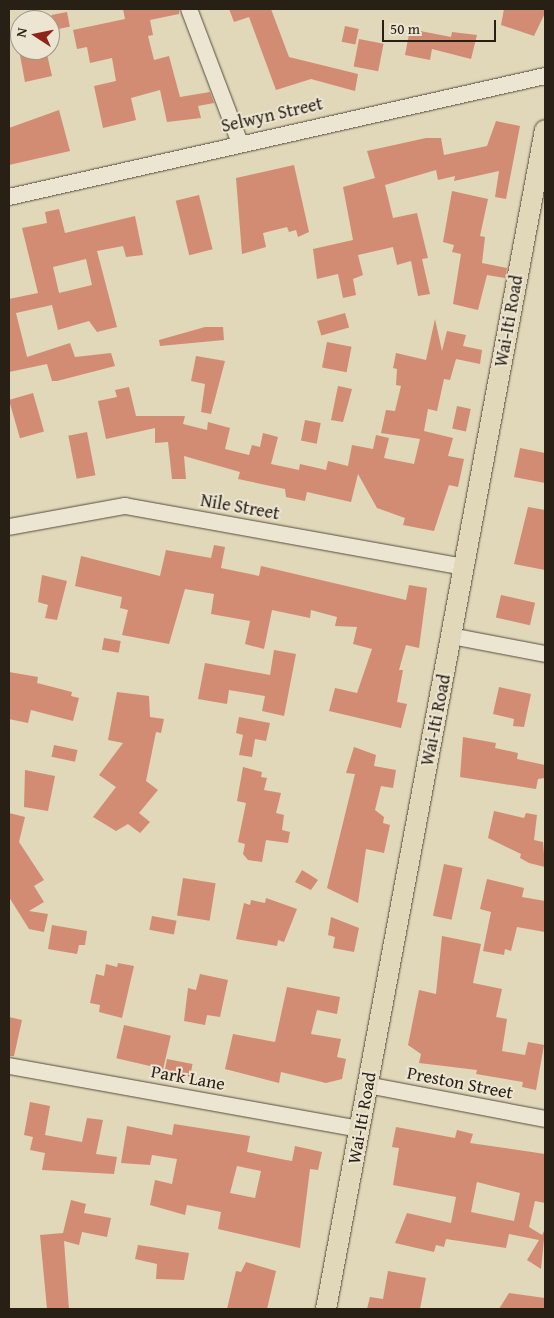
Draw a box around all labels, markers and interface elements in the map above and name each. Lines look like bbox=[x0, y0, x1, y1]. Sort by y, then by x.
north arrow bbox=[10, 10, 60, 60]
scale bar bbox=[384, 10, 498, 42]
text: 50 m bbox=[390, 18, 420, 39]
text: N bbox=[11, 26, 32, 39]
street label: Selwyn Street bbox=[219, 93, 325, 137]
street label: Wai-Iti Road bbox=[490, 273, 528, 369]
street label: Nile Street bbox=[199, 489, 281, 525]
street label: Wai-Iti Road bbox=[417, 672, 455, 768]
street label: Park Lane bbox=[149, 1061, 227, 1095]
street label: Preston Street bbox=[405, 1062, 515, 1104]
street label: Wai-Iti Road bbox=[343, 1070, 381, 1166]

